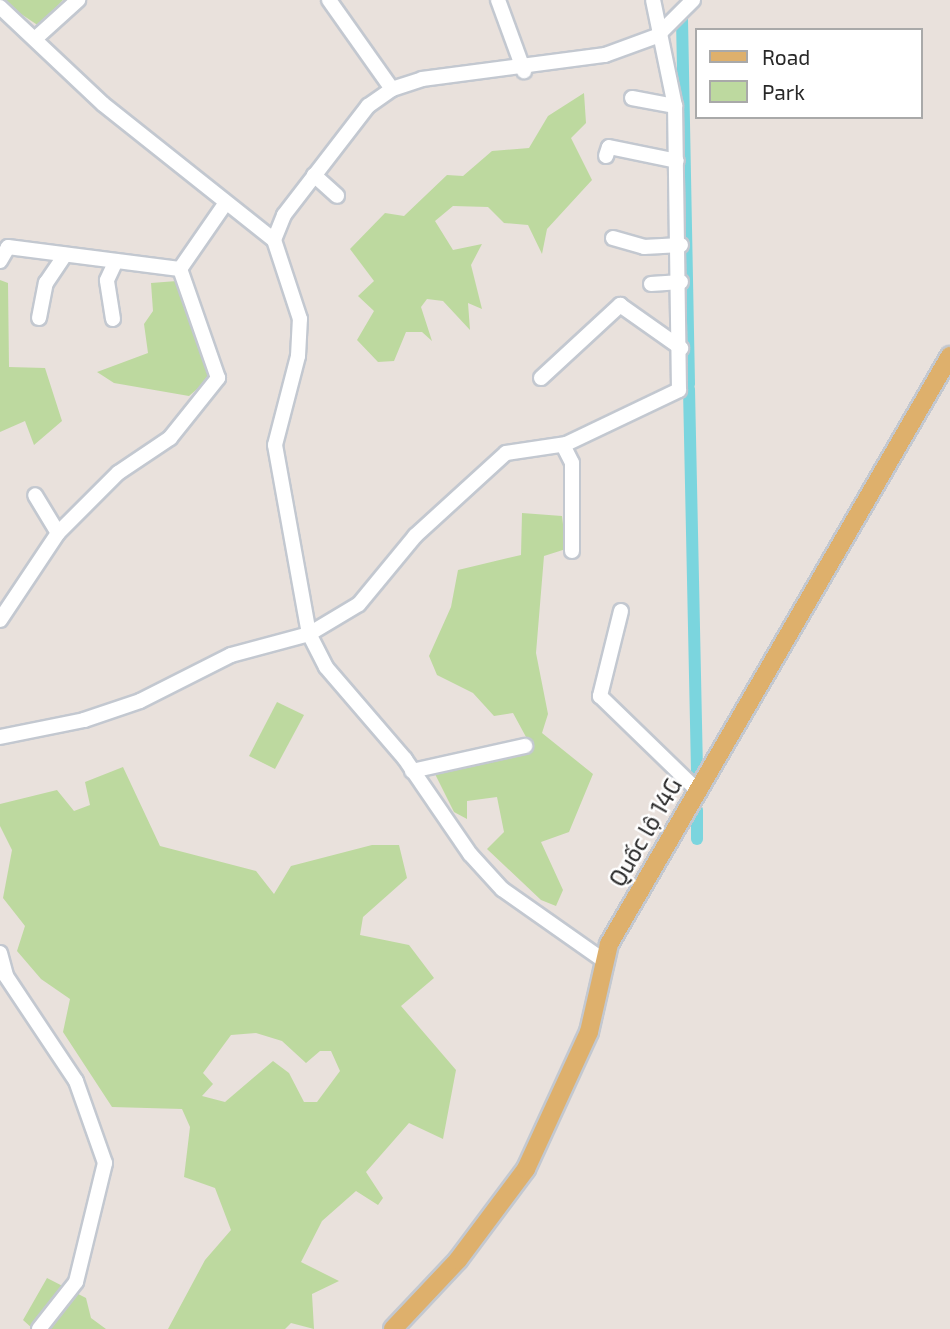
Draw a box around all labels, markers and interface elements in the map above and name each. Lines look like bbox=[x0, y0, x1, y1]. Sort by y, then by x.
legend bbox=[694, 28, 922, 119]
text: Road bbox=[762, 44, 810, 69]
text: Park bbox=[762, 79, 805, 104]
street label: Quốc lộ 14G bbox=[603, 773, 687, 891]

